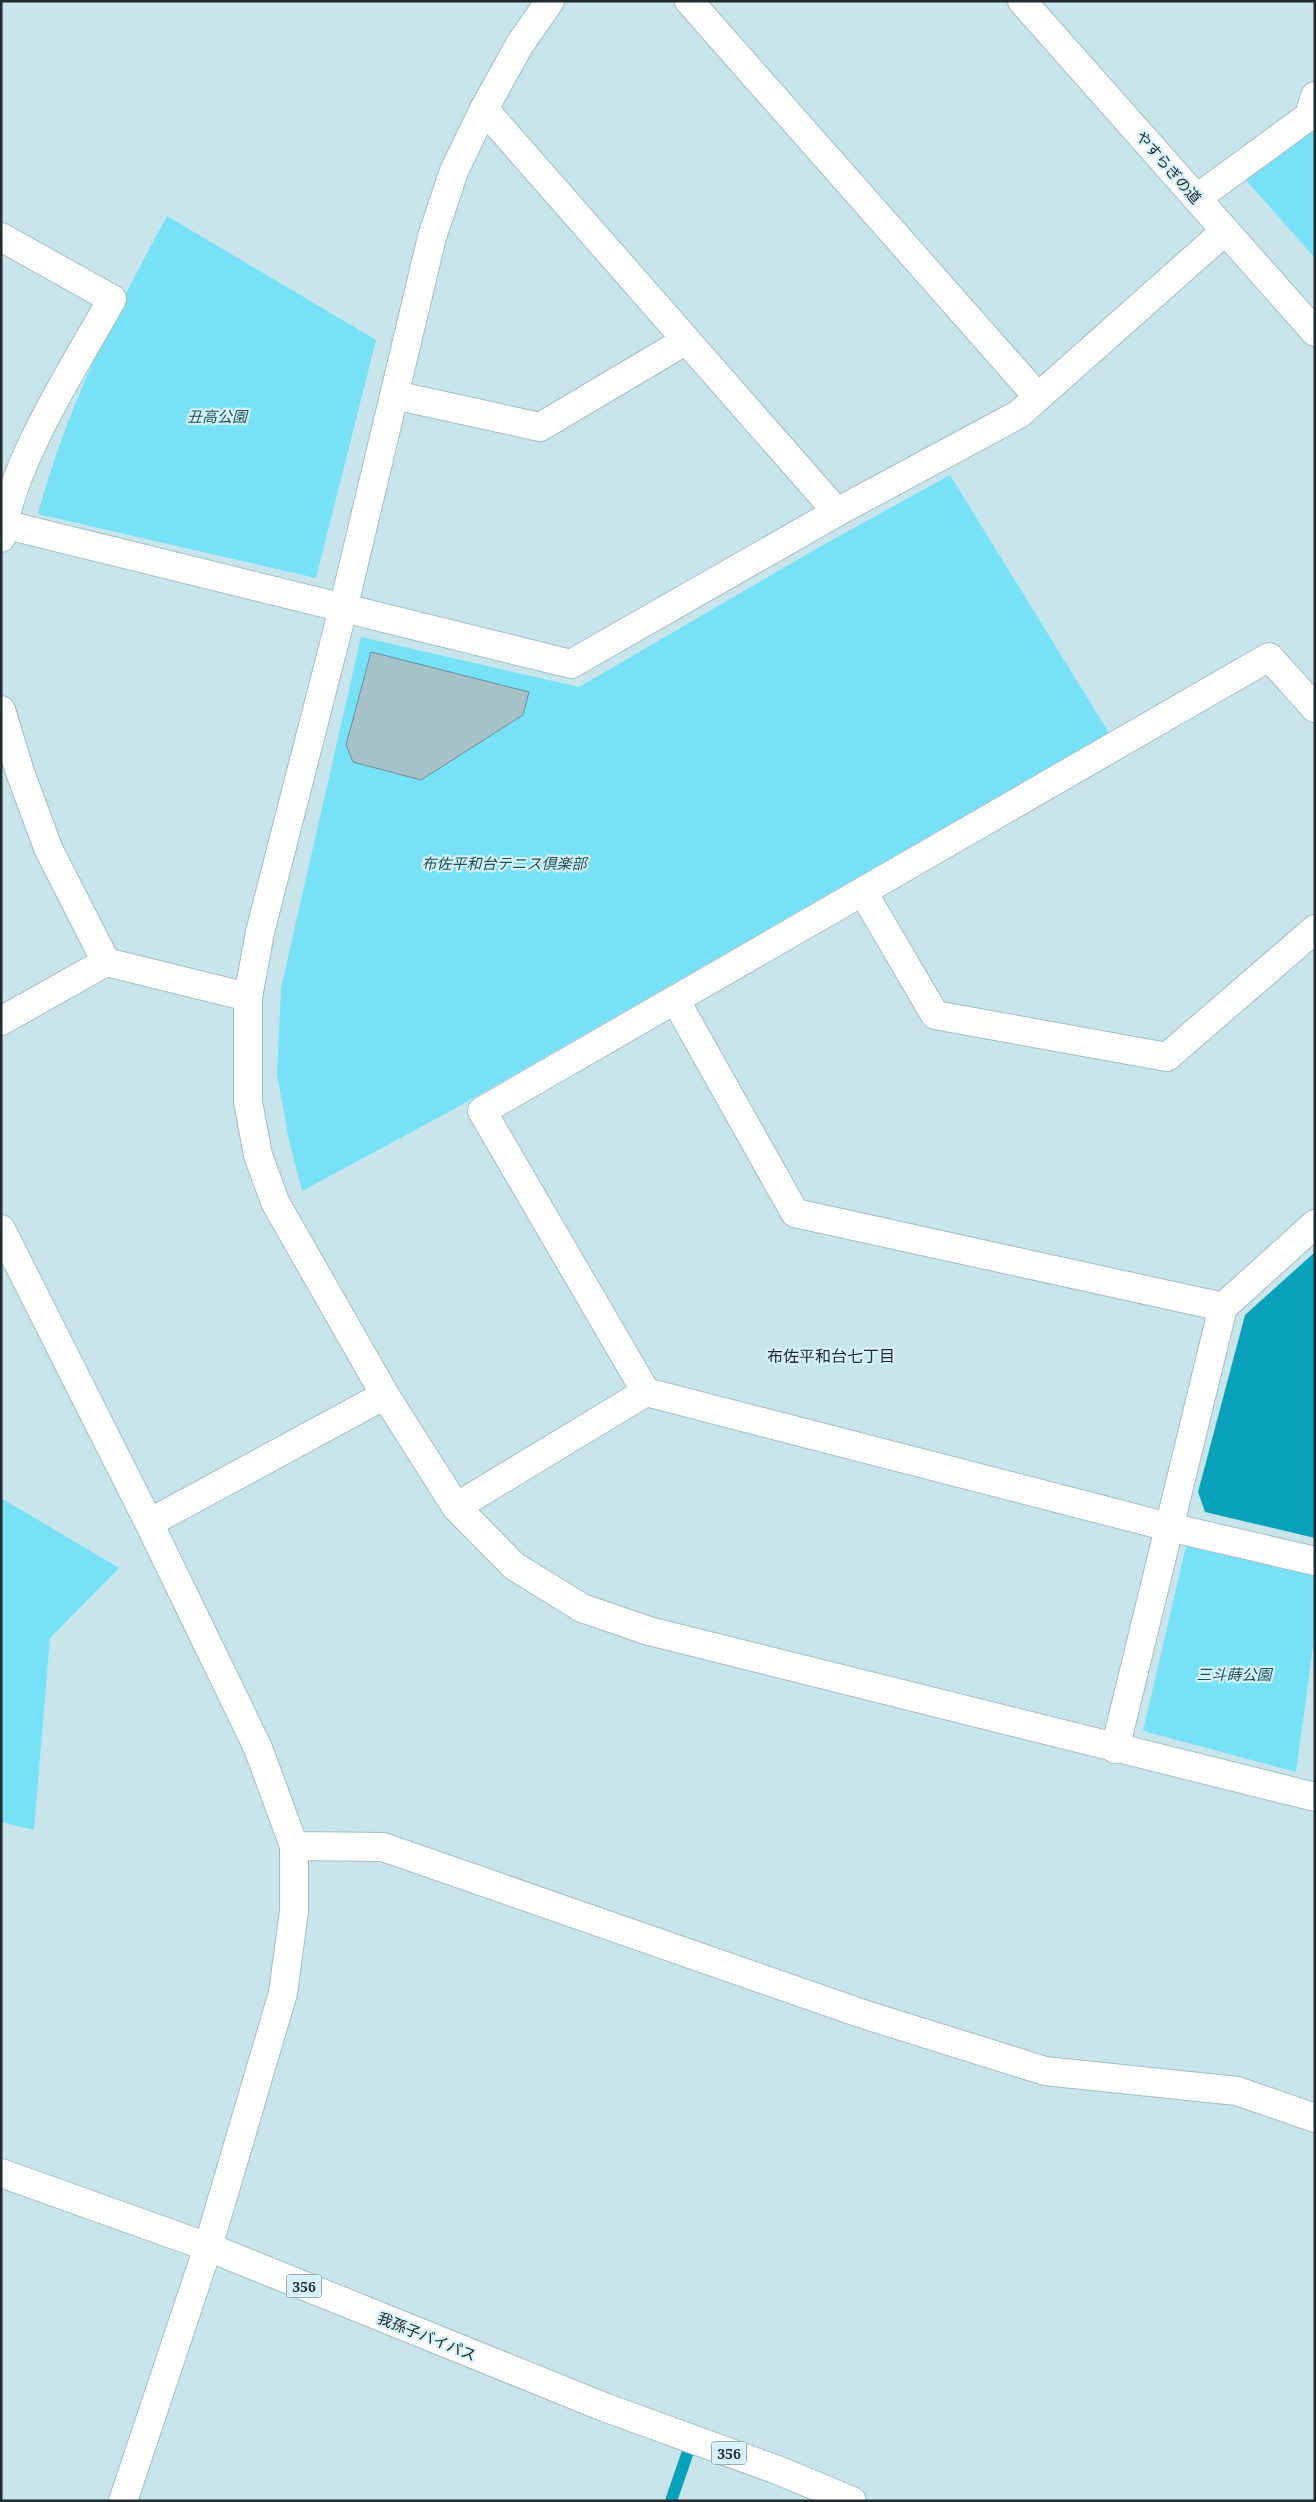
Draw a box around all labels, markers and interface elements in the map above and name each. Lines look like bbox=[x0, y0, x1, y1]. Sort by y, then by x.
street label: やすらぎの道 bbox=[1132, 126, 1206, 208]
park label: 丑高公園 bbox=[187, 406, 249, 426]
park label: 布佐平和台テニス倶楽部 bbox=[421, 853, 589, 873]
district label: 布佐平和台七丁目 bbox=[767, 1345, 895, 1367]
park label: 三斗蒔公園 bbox=[1196, 1664, 1273, 1684]
road number: 356 bbox=[286, 2274, 322, 2298]
street label: 我孫子バイパス bbox=[375, 2307, 479, 2365]
road number: 356 bbox=[712, 2442, 746, 2464]

